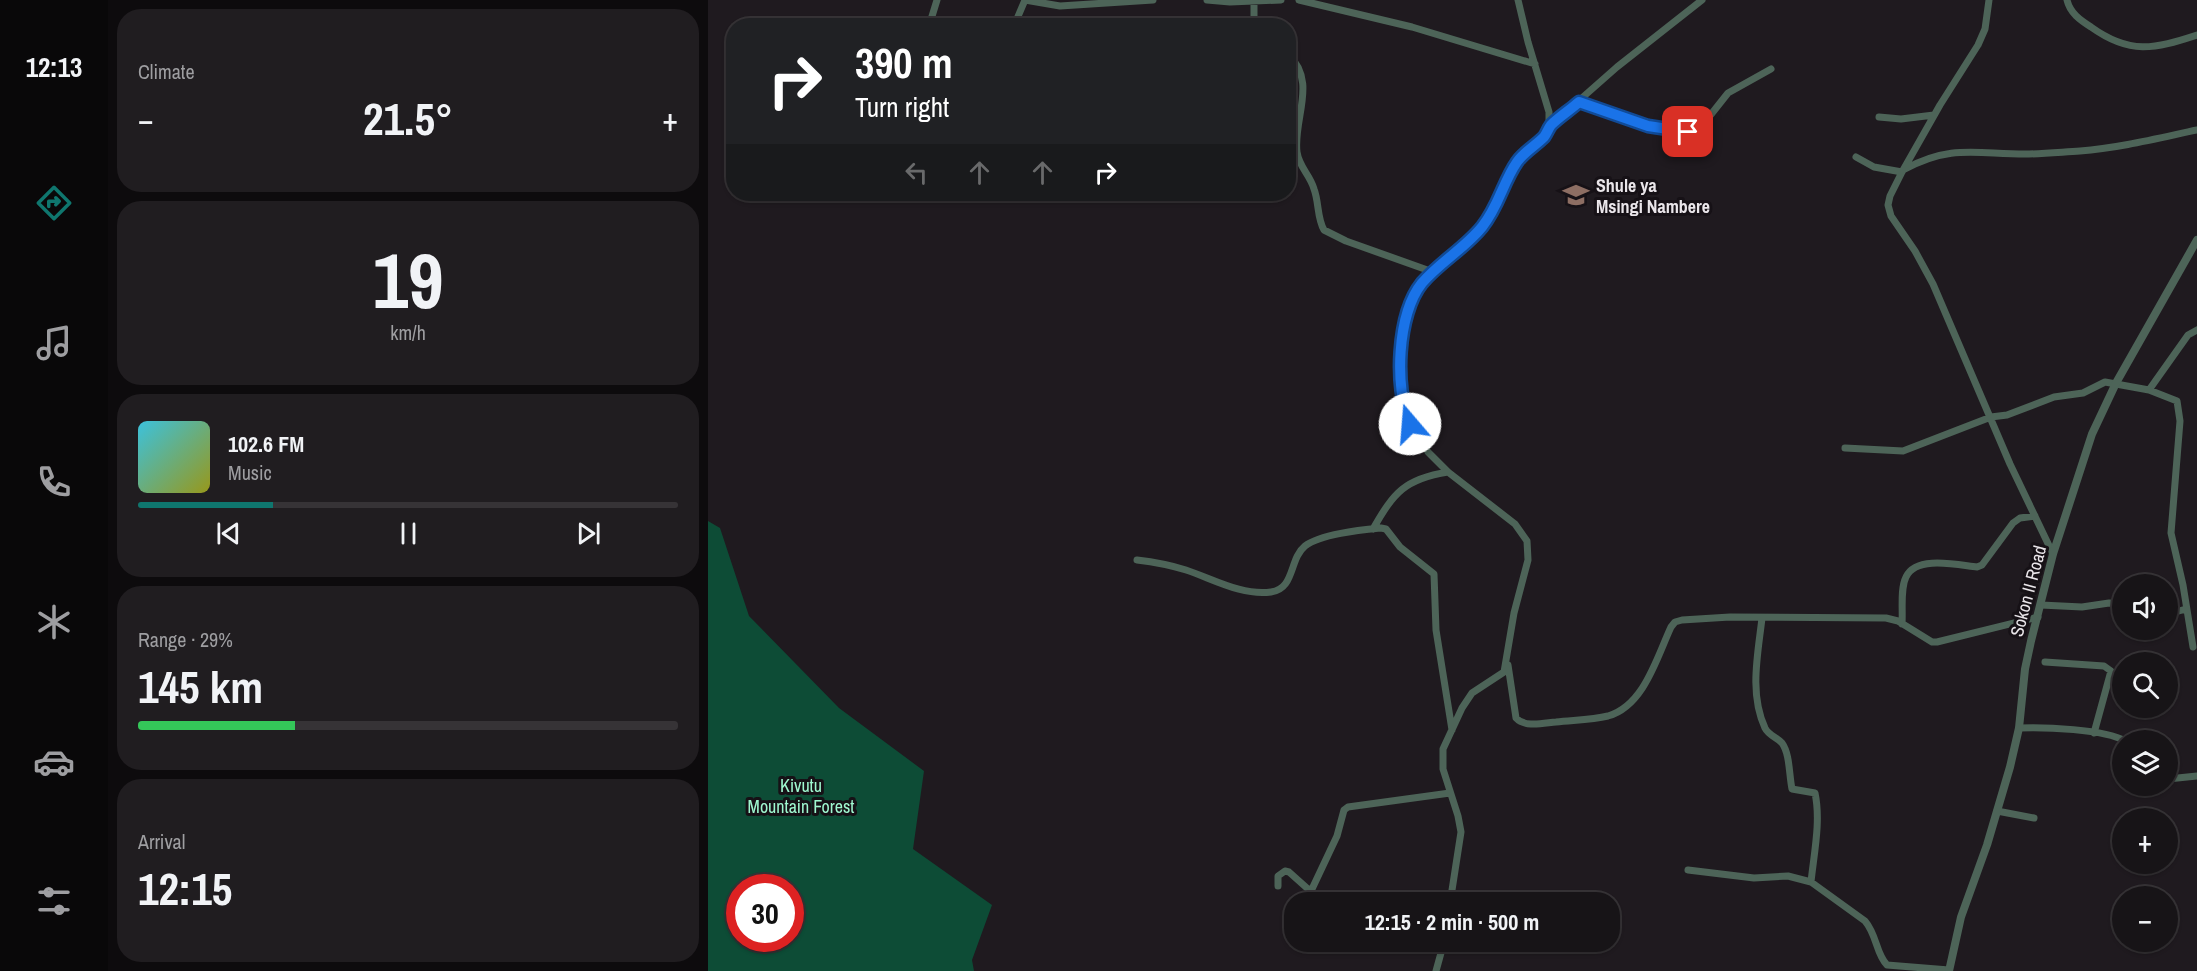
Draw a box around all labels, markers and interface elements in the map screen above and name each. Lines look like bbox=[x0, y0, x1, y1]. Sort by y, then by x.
text: 390 m bbox=[855, 35, 953, 91]
icon: right bbox=[756, 42, 834, 120]
text: 12:13 bbox=[26, 49, 82, 85]
text: Climate bbox=[138, 58, 195, 85]
text: 21.5° bbox=[363, 88, 453, 149]
text: Turn right bbox=[855, 89, 949, 125]
text: − bbox=[138, 97, 154, 141]
text: + bbox=[662, 97, 678, 141]
pin bbox=[1662, 106, 1713, 157]
icon: arrive bbox=[1671, 115, 1704, 148]
icon: left bbox=[900, 156, 933, 189]
icon: ahead bbox=[963, 156, 996, 189]
icon: ahead bbox=[1026, 156, 1059, 189]
icon: right bbox=[1089, 156, 1122, 189]
place label: Shule ya Msingi Nambere bbox=[1596, 173, 1710, 219]
school or university icon: Shule ya Msingi Nambere bbox=[1561, 180, 1591, 210]
icon: directions bbox=[33, 182, 75, 224]
text: 19 bbox=[372, 227, 444, 332]
text: km/h bbox=[390, 319, 426, 346]
icon: music bbox=[33, 322, 75, 364]
position arrow bbox=[1378, 392, 1442, 456]
text: 102.6 FM bbox=[228, 429, 304, 459]
text: Music bbox=[228, 459, 272, 486]
icon: phone bbox=[33, 461, 75, 503]
icon: previous bbox=[212, 517, 245, 550]
icon: pause bbox=[392, 517, 425, 550]
icon: next bbox=[572, 517, 605, 550]
street label: Sokon II Road bbox=[2004, 543, 2052, 639]
map controls bbox=[2112, 574, 2178, 952]
button: sound bbox=[2112, 574, 2178, 640]
icon: climate bbox=[33, 601, 75, 643]
text: Range · 29% bbox=[138, 626, 233, 653]
button: search bbox=[2112, 652, 2178, 718]
text: 145 km bbox=[138, 656, 263, 717]
button: layers bbox=[2112, 730, 2178, 796]
icon: car bbox=[33, 741, 75, 783]
park label: Kivutu Mountain Forest bbox=[748, 773, 854, 819]
button: + bbox=[2112, 808, 2178, 874]
text: Arrival bbox=[138, 828, 185, 855]
text: 12:15 bbox=[138, 858, 232, 919]
speed limit sign: 30 bbox=[726, 874, 804, 952]
icon: filters bbox=[33, 880, 75, 922]
button: − bbox=[2112, 886, 2178, 952]
text: 12:15 · 2 min · 500 m bbox=[1365, 907, 1539, 937]

